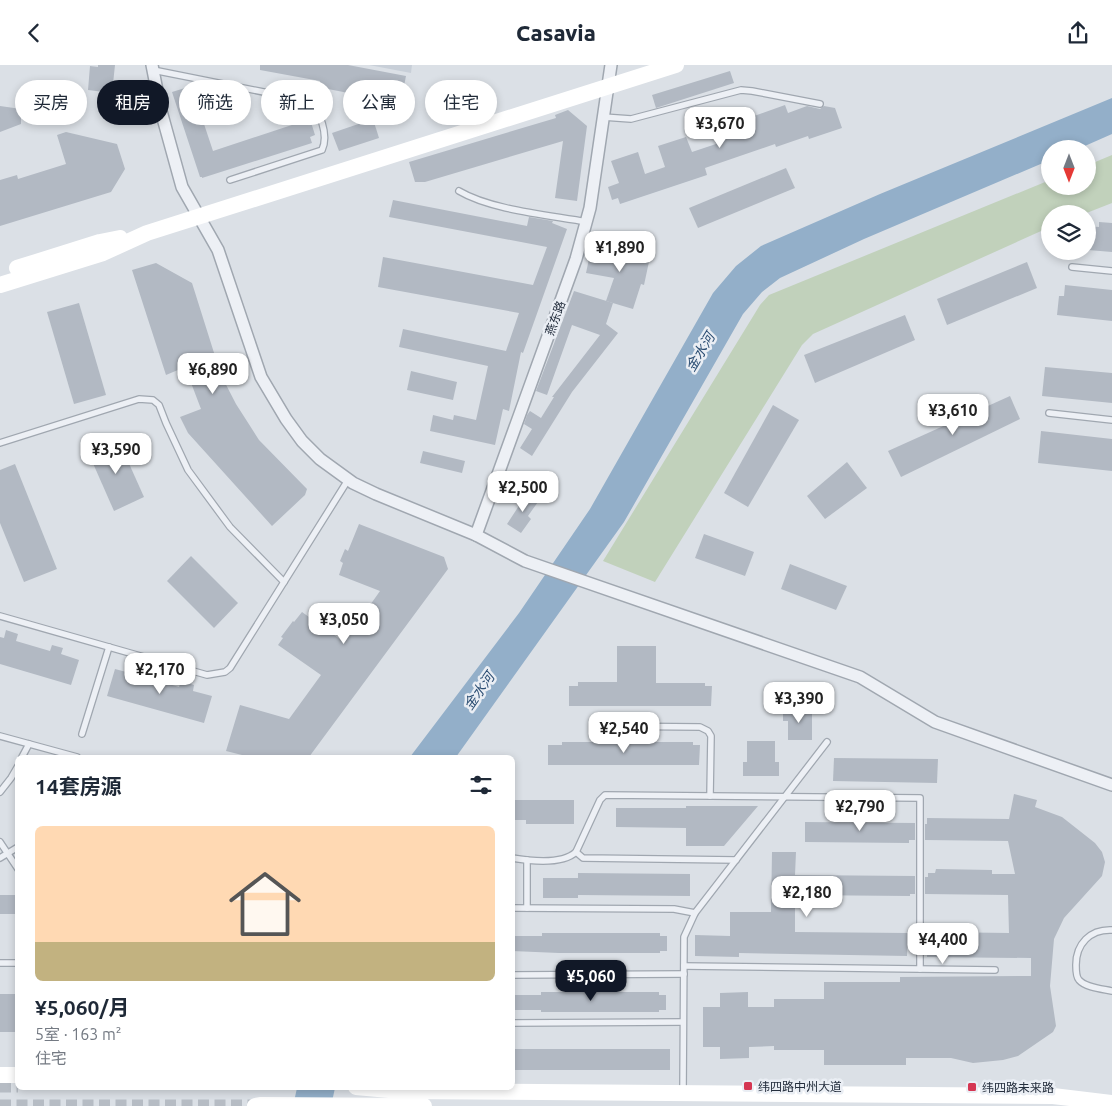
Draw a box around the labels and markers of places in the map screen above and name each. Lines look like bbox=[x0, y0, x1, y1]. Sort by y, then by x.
pin: ¥3,670 bbox=[679, 107, 761, 149]
pin: ¥1,890 bbox=[579, 231, 661, 273]
pin: ¥6,890 bbox=[172, 353, 254, 395]
pin: ¥3,610 bbox=[912, 393, 994, 436]
pin: ¥3,590 bbox=[75, 433, 157, 475]
pin: ¥2,500 bbox=[482, 471, 564, 513]
pin: ¥3,050 bbox=[303, 603, 385, 645]
pin: ¥2,170 bbox=[119, 653, 201, 695]
pin: ¥3,390 bbox=[758, 681, 840, 724]
pin: ¥2,540 bbox=[583, 711, 665, 754]
pin: ¥2,790 bbox=[819, 789, 901, 832]
pin: ¥2,180 bbox=[766, 875, 848, 918]
pin: ¥4,400 bbox=[902, 923, 984, 965]
pin: ¥5,060 bbox=[550, 959, 632, 1002]
marker: 纬四路中州大道 bbox=[742, 1080, 754, 1092]
place label: 纬四路中州大道 bbox=[758, 1080, 842, 1093]
marker: 纬四路未来路 bbox=[966, 1081, 978, 1093]
place label: 纬四路未来路 bbox=[982, 1081, 1054, 1094]

